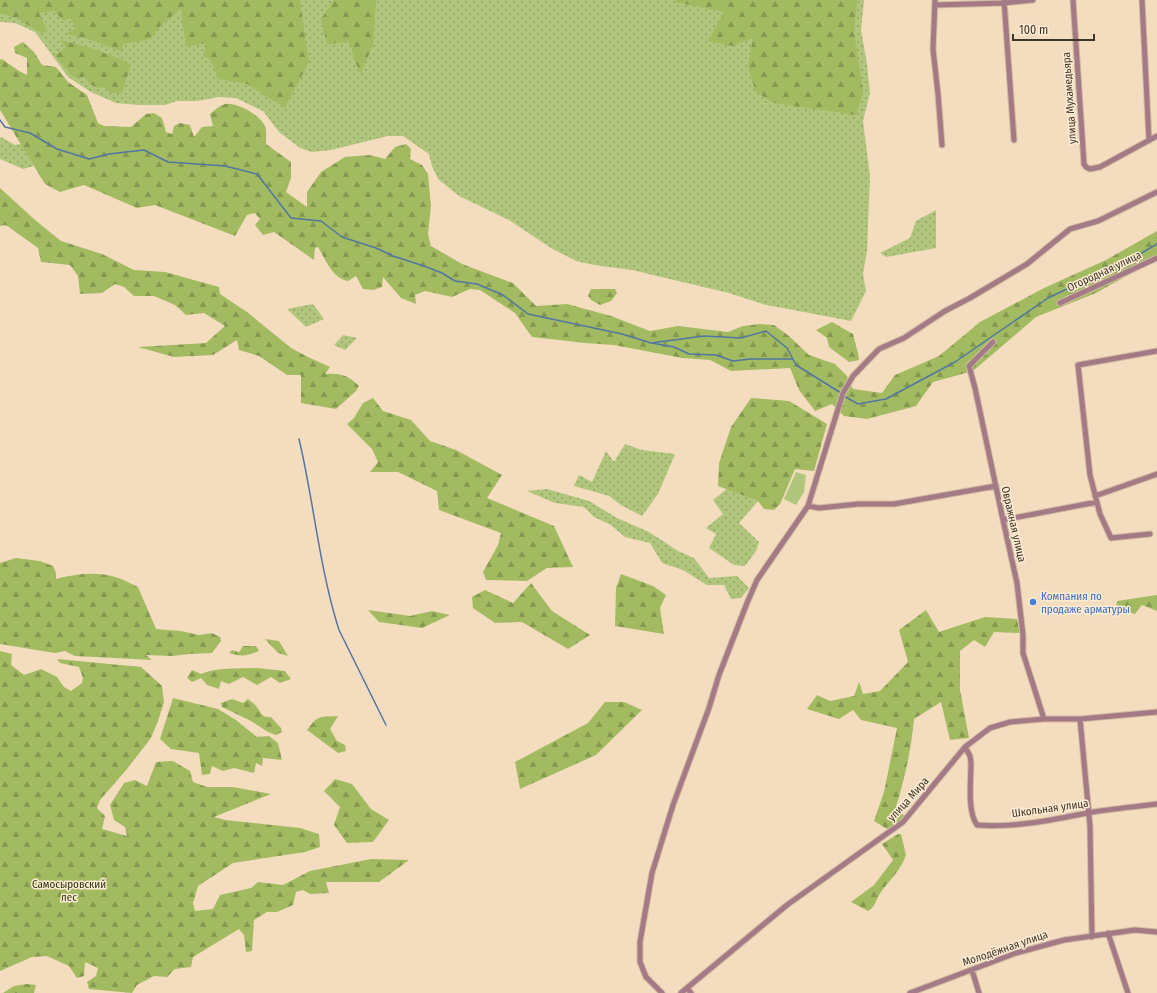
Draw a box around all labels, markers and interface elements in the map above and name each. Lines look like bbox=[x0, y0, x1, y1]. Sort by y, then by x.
scale bar bbox=[1013, 16, 1094, 42]
text: 100 m bbox=[1019, 23, 1048, 37]
street label: улица Мухамедьяра bbox=[1060, 52, 1079, 144]
street label: Огородная улица bbox=[1065, 249, 1143, 294]
street label: Овражная улица bbox=[998, 485, 1029, 563]
place label: Компания по продаже арматуры bbox=[1041, 590, 1130, 616]
marker: Компания по продаже арматуры bbox=[1028, 597, 1038, 607]
street label: улица Мира bbox=[885, 775, 932, 824]
street label: Школьная улица bbox=[1011, 797, 1089, 820]
park label: Самосыровский лес bbox=[32, 878, 106, 904]
street label: Молодёжная улица bbox=[961, 928, 1050, 969]

